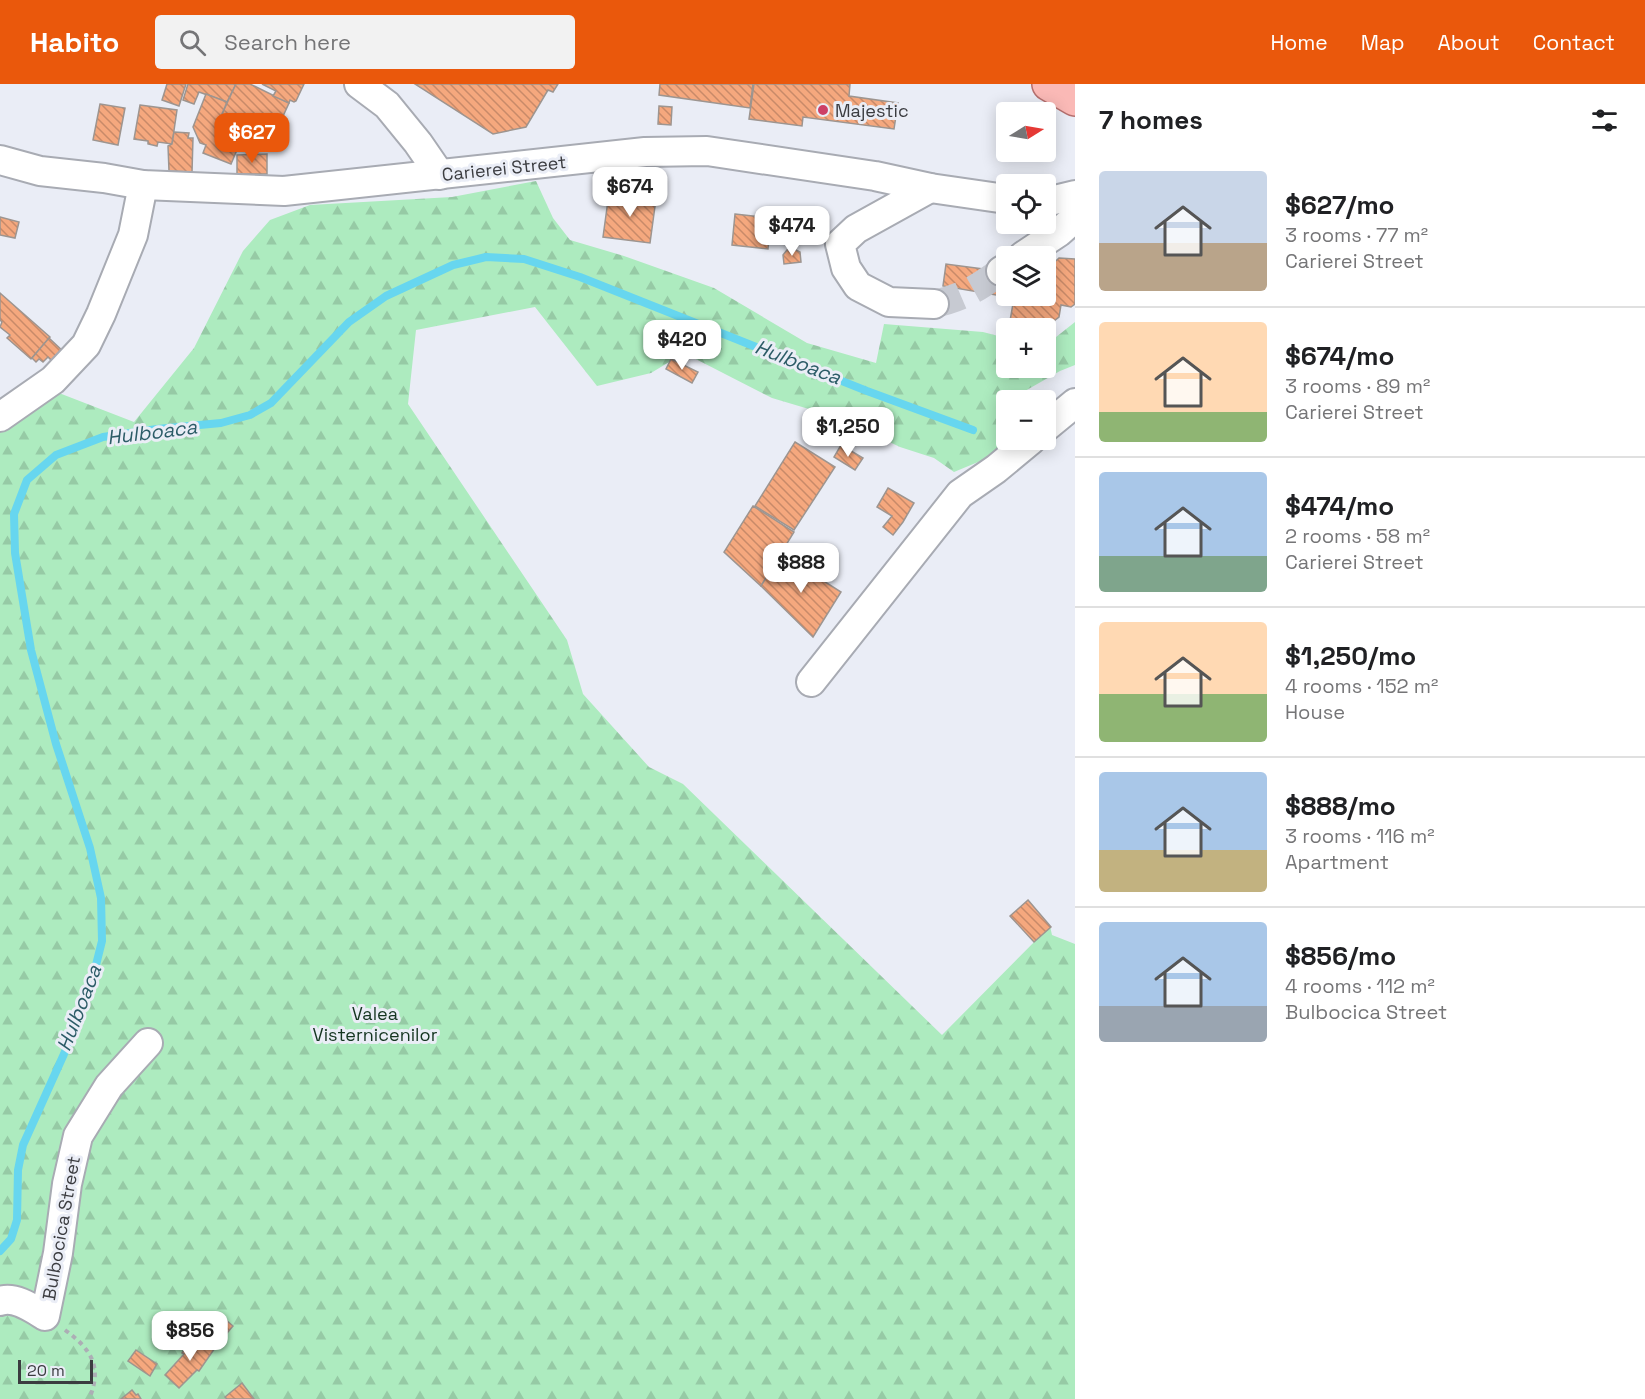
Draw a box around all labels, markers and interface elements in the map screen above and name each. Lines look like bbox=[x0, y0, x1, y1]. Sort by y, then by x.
search box bbox=[155, 15, 575, 69]
text: Habito bbox=[30, 24, 119, 60]
icon: search bbox=[176, 26, 209, 59]
text: Search here bbox=[224, 28, 351, 56]
text: Home bbox=[1270, 29, 1328, 56]
text: Map bbox=[1361, 29, 1405, 56]
text: About bbox=[1438, 29, 1500, 56]
text: Contact bbox=[1533, 29, 1615, 56]
place label: Majestic bbox=[835, 99, 909, 122]
north arrow bbox=[996, 102, 1056, 162]
map controls bbox=[996, 102, 1056, 450]
marker: Majestic bbox=[816, 103, 830, 117]
text: 7 homes bbox=[1099, 103, 1203, 137]
icon: filters bbox=[1588, 104, 1621, 137]
pin: $627 bbox=[216, 113, 288, 164]
text: $627 bbox=[228, 119, 276, 145]
street label: Carierei Street bbox=[441, 150, 567, 186]
pin: $674 bbox=[594, 167, 666, 218]
text: $674 bbox=[606, 173, 654, 199]
button: locate bbox=[996, 174, 1056, 234]
text: $627/mo bbox=[1285, 188, 1395, 222]
icon: home bbox=[1147, 195, 1219, 267]
pin: $474 bbox=[756, 206, 828, 257]
text: $474 bbox=[769, 212, 815, 238]
text: 3 rooms · 77 m² bbox=[1285, 222, 1428, 248]
button: layers bbox=[996, 246, 1056, 306]
text: Carierei Street bbox=[1285, 248, 1424, 274]
button: + bbox=[996, 318, 1056, 378]
pin: $420 bbox=[646, 320, 718, 371]
text: $420 bbox=[657, 326, 707, 352]
water label: Hulboaca bbox=[751, 334, 845, 390]
text: $674/mo bbox=[1285, 339, 1394, 373]
icon: home bbox=[1147, 346, 1219, 418]
text: 3 rooms · 89 m² bbox=[1285, 373, 1430, 399]
button: − bbox=[996, 390, 1056, 450]
text: Carierei Street bbox=[1285, 399, 1424, 425]
pin: $1,250 bbox=[799, 407, 897, 458]
text: $1,250 bbox=[816, 413, 880, 439]
water label: Hulboaca bbox=[106, 414, 199, 450]
text: $474/mo bbox=[1285, 489, 1394, 523]
icon: home bbox=[1147, 496, 1219, 568]
text: 2 rooms · 58 m² bbox=[1285, 523, 1430, 549]
pin: $888 bbox=[765, 543, 837, 594]
text: $888 bbox=[777, 549, 825, 575]
text: Carierei Street bbox=[1285, 549, 1424, 575]
text: $1,250/mo bbox=[1285, 639, 1416, 673]
icon: home bbox=[1147, 646, 1219, 718]
text: 4 rooms · 152 m² bbox=[1285, 673, 1438, 699]
text: House bbox=[1285, 699, 1345, 725]
text: $888/mo bbox=[1285, 789, 1396, 823]
icon: home bbox=[1147, 796, 1219, 868]
text: 3 rooms · 116 m² bbox=[1285, 823, 1435, 849]
text: Apartment bbox=[1285, 849, 1389, 875]
text: $856/mo bbox=[1285, 939, 1396, 973]
icon: home bbox=[1147, 946, 1219, 1018]
water label: Hulboaca bbox=[51, 961, 107, 1055]
text: 4 rooms · 112 m² bbox=[1285, 973, 1435, 999]
text: Bulbocica Street bbox=[1285, 999, 1447, 1025]
park label: Valea Visternicenilor bbox=[313, 1002, 438, 1046]
street label: Bulbocica Street bbox=[37, 1154, 85, 1302]
pin: $856 bbox=[154, 1311, 226, 1362]
text: $856 bbox=[166, 1317, 214, 1343]
scale bar bbox=[18, 1357, 93, 1384]
text: 20 m bbox=[27, 1360, 65, 1381]

